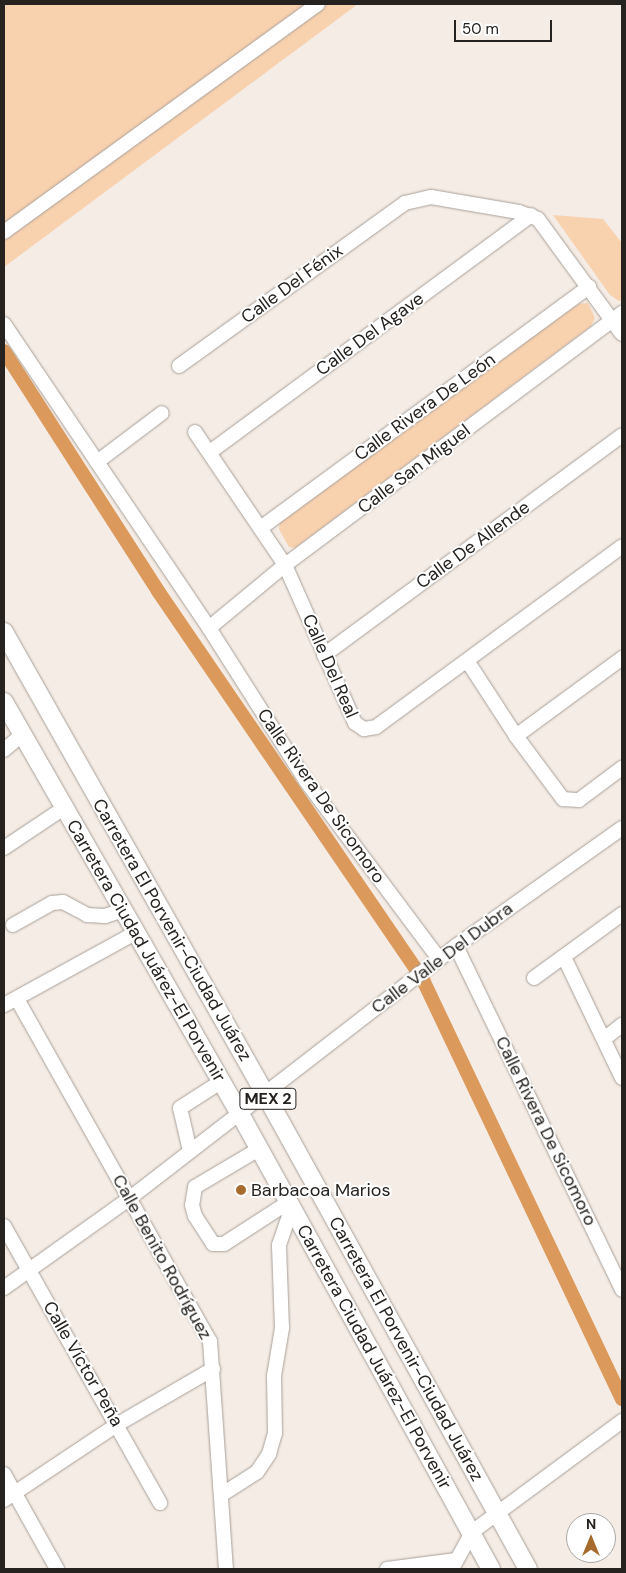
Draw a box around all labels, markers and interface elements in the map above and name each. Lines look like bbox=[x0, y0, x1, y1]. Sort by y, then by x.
scale bar bbox=[456, 10, 554, 42]
text: 50 m bbox=[462, 19, 499, 39]
street label: Calle Del Fénix bbox=[237, 240, 347, 328]
street label: Calle Del Agave bbox=[312, 288, 428, 380]
street label: Calle Rivera De León bbox=[350, 349, 500, 465]
street label: Calle San Miguel bbox=[354, 420, 474, 518]
street label: Calle De Allende bbox=[412, 497, 534, 593]
street label: Calle Del Real bbox=[297, 611, 363, 721]
street label: Calle Rivera De Sicomoro bbox=[252, 705, 390, 887]
street label: Carretera El Porvenir-Ciudad Juárez bbox=[88, 795, 256, 1065]
street label: Carretera Ciudad Juárez-El Porvenir bbox=[62, 816, 230, 1086]
street label: Calle Valle Del Dubra bbox=[367, 898, 517, 1018]
street label: Calle Rivera De Sicomoro bbox=[491, 1033, 601, 1229]
road number: MEX 2 bbox=[239, 1086, 297, 1112]
street label: Calle Benito Rodríguez bbox=[108, 1171, 216, 1343]
place label: Barbacoa Marios bbox=[251, 1179, 391, 1201]
marker: Barbacoa Marios bbox=[235, 1184, 247, 1196]
street label: Carretera El Porvenir-Ciudad Juárez bbox=[324, 1213, 488, 1485]
street label: Carretera Ciudad Juárez-El Porvenir bbox=[292, 1221, 456, 1493]
street label: Calle Víctor Peña bbox=[38, 1298, 128, 1430]
north arrow bbox=[566, 1513, 616, 1563]
text: N bbox=[586, 1515, 596, 1533]

